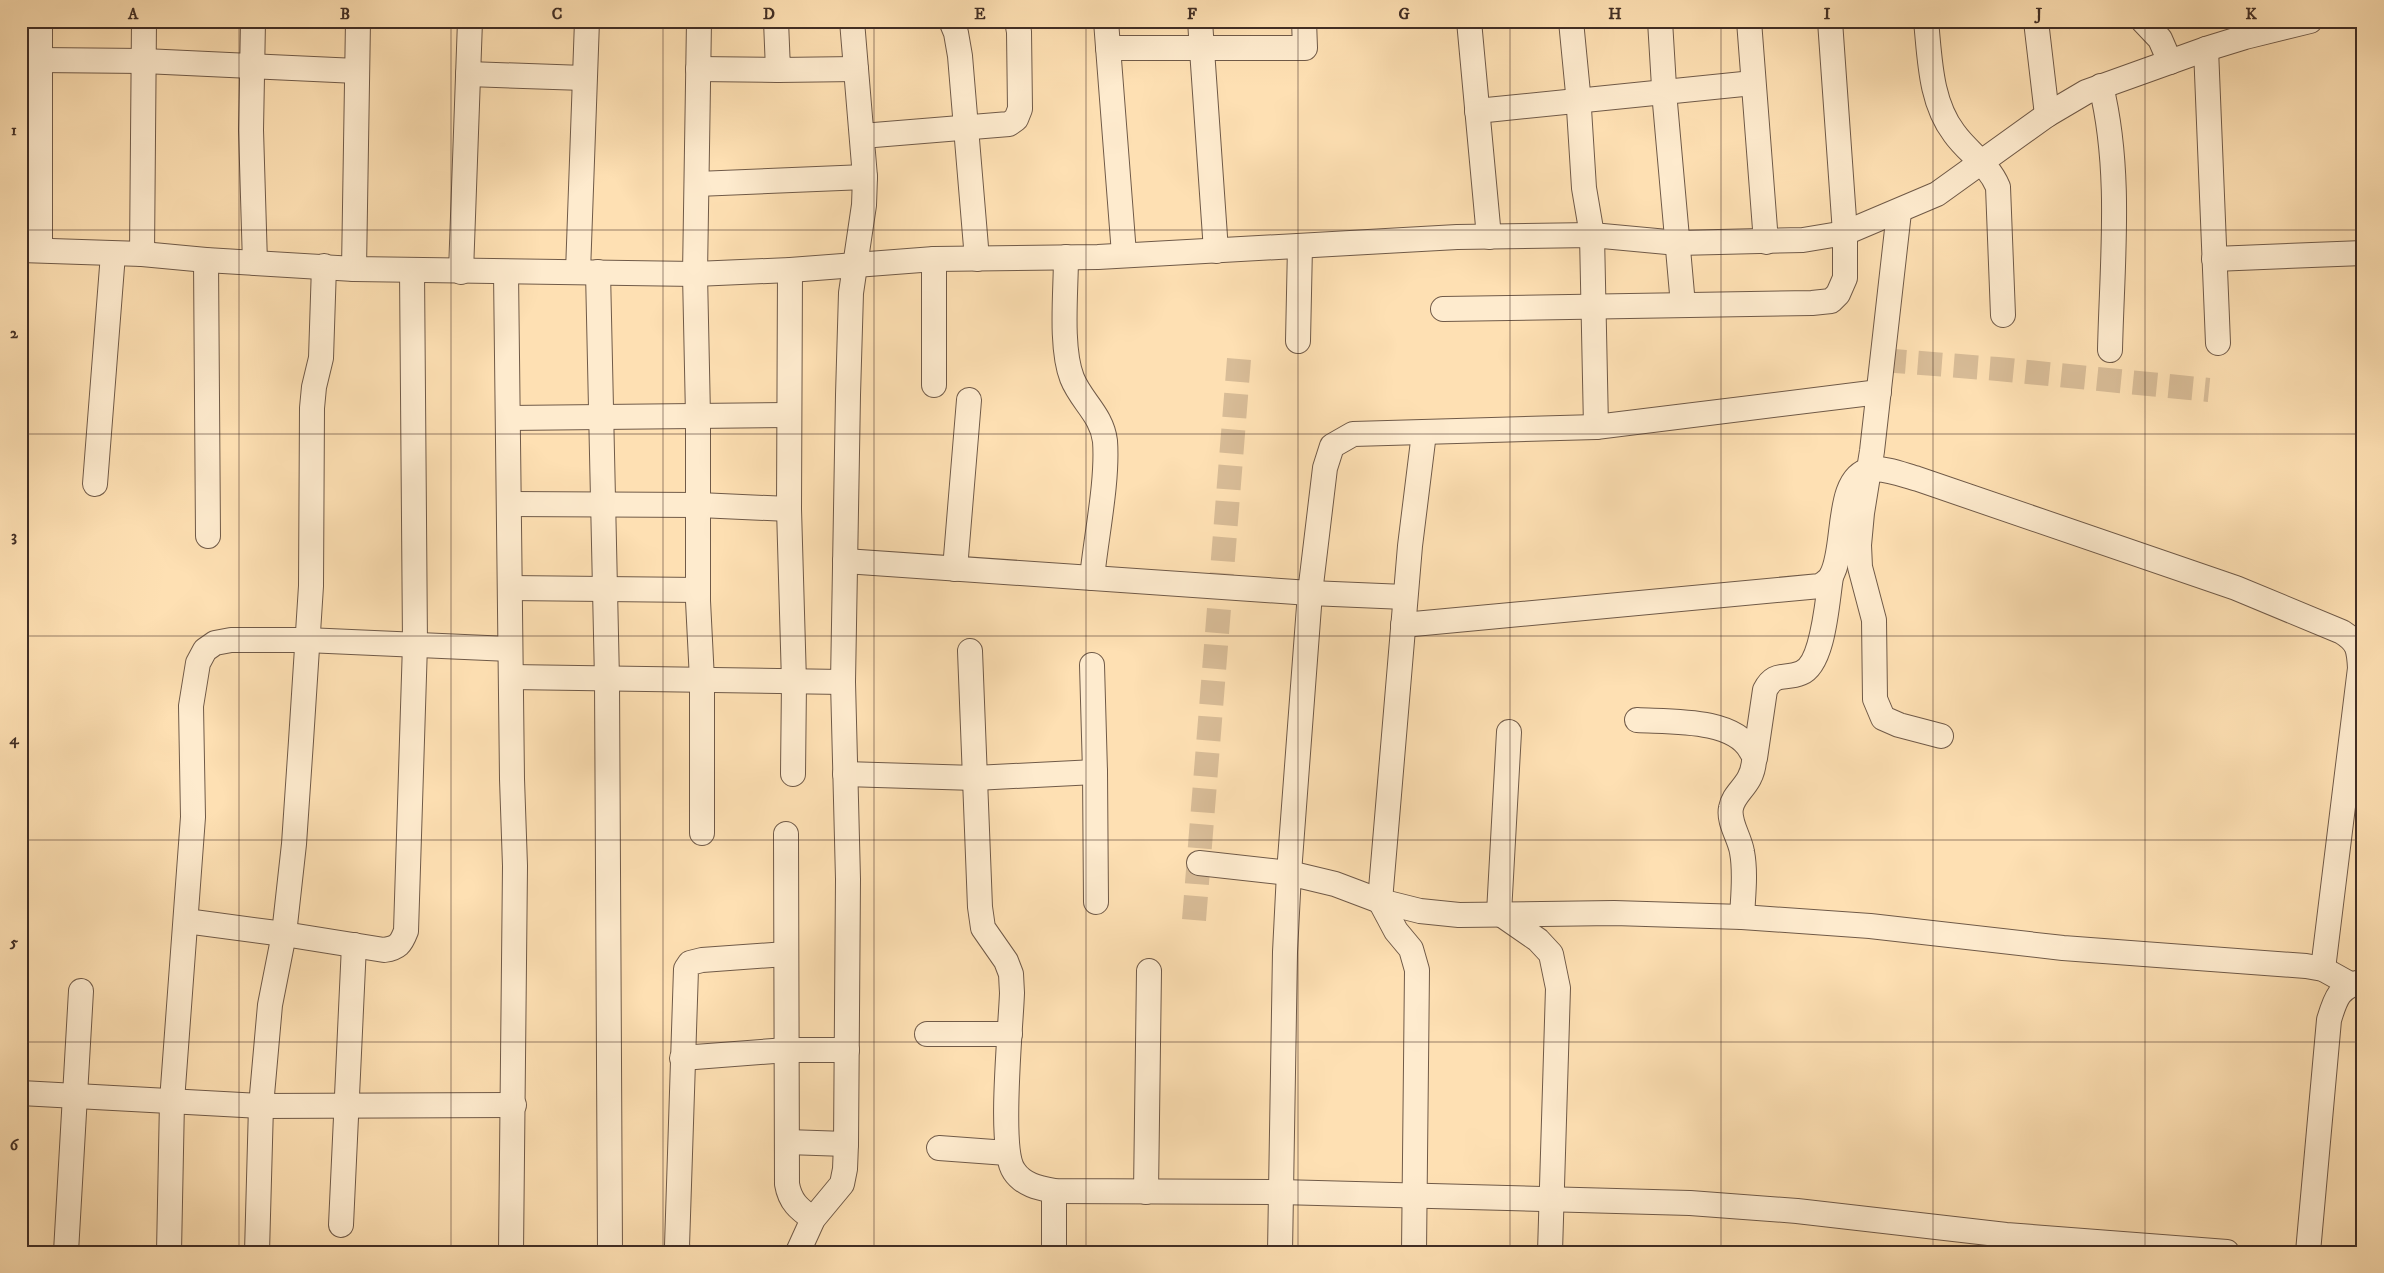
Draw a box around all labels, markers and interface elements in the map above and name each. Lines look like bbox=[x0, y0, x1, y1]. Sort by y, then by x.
text: A bbox=[127, 4, 139, 24]
text: B bbox=[340, 4, 350, 24]
text: C bbox=[552, 4, 562, 24]
text: D bbox=[763, 4, 775, 24]
text: E bbox=[974, 4, 986, 24]
text: F bbox=[1187, 4, 1197, 24]
text: G bbox=[1398, 4, 1410, 24]
text: H bbox=[1608, 4, 1622, 24]
text: I bbox=[1824, 4, 1831, 24]
text: J bbox=[2034, 4, 2043, 24]
text: K bbox=[2245, 4, 2257, 24]
text: 1 bbox=[11, 120, 17, 140]
text: 2 bbox=[10, 323, 19, 343]
text: 3 bbox=[11, 526, 17, 546]
text: 4 bbox=[8, 729, 19, 749]
text: 5 bbox=[9, 932, 18, 952]
text: 6 bbox=[10, 1135, 20, 1155]

